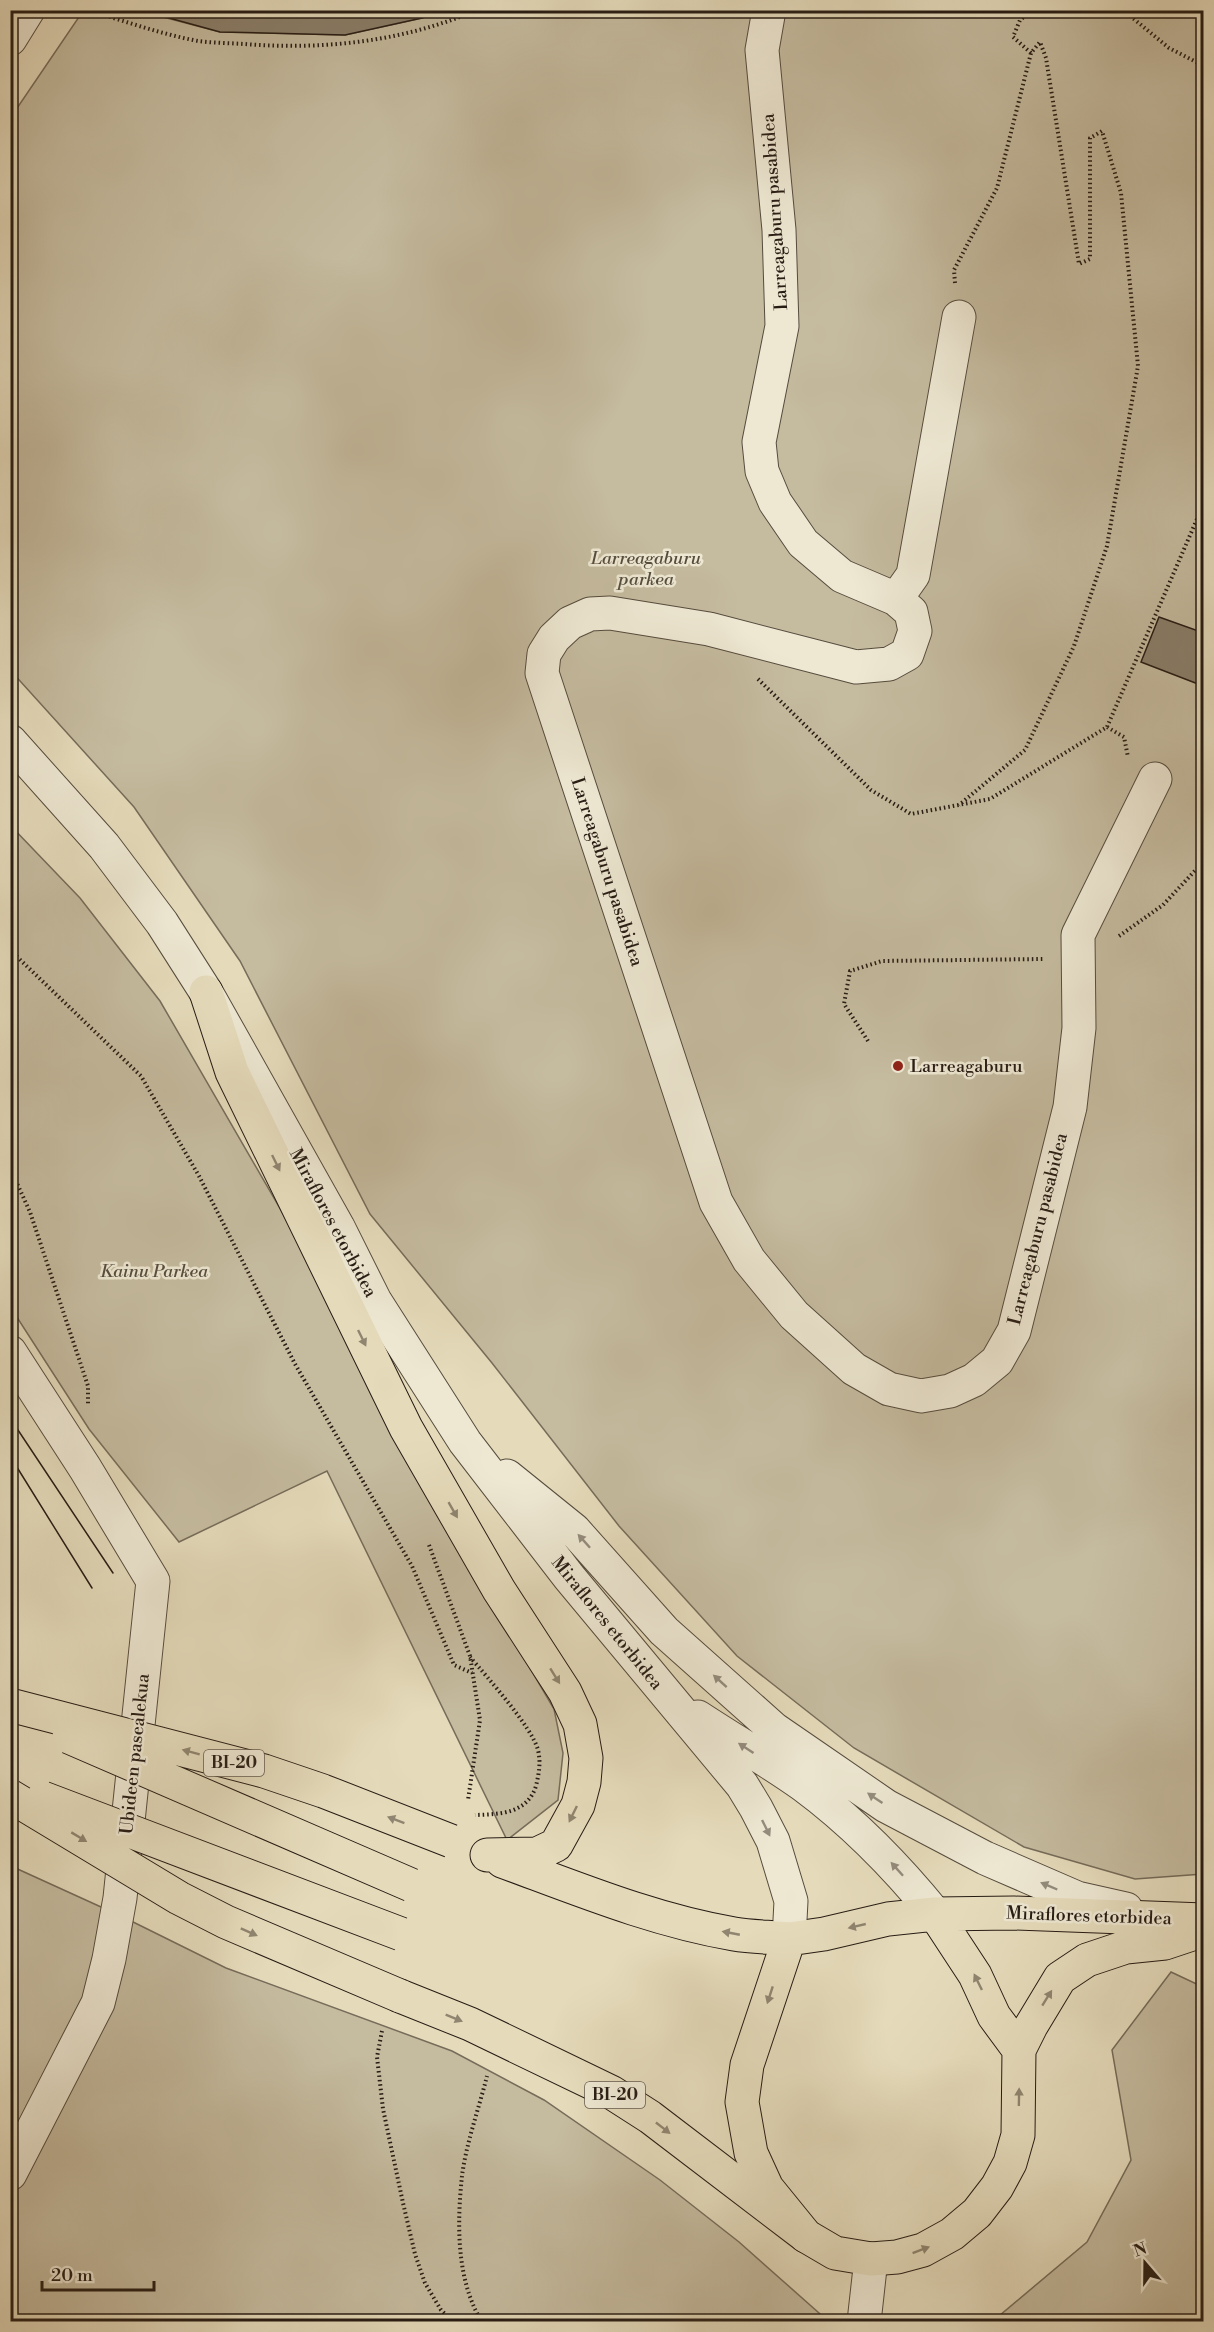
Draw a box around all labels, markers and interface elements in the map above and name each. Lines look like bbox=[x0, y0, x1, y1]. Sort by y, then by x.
street label: Larreagaburu pasabidea bbox=[757, 112, 793, 311]
park label: Larreagaburu parkea bbox=[590, 547, 702, 591]
street label: Larreagaburu pasabidea bbox=[566, 775, 649, 970]
place label: Larreagaburu bbox=[910, 1055, 1023, 1078]
marker: Larreagaburu bbox=[891, 1059, 905, 1073]
street label: Larreagaburu pasabidea bbox=[1003, 1130, 1073, 1328]
street label: Miraflores etorbidea bbox=[284, 1145, 382, 1302]
one-way arrow bbox=[272, 1154, 281, 1171]
park label: Kainu Parkea bbox=[100, 1260, 209, 1283]
one-way arrow bbox=[358, 1329, 367, 1346]
one-way arrow bbox=[448, 1502, 458, 1519]
one-way arrow bbox=[577, 1534, 591, 1549]
street label: Miraflores etorbidea bbox=[546, 1551, 669, 1695]
one-way arrow bbox=[550, 1668, 561, 1684]
street label: Ubideen pasealekua bbox=[115, 1672, 155, 1836]
one-way arrow bbox=[713, 1675, 728, 1688]
one-way arrow bbox=[738, 1742, 754, 1754]
one-way arrow bbox=[182, 1747, 200, 1756]
road number: BI-20 bbox=[204, 1750, 264, 1776]
one-way arrow bbox=[867, 1793, 884, 1804]
one-way arrow bbox=[569, 1806, 578, 1823]
one-way arrow bbox=[387, 1814, 405, 1824]
one-way arrow bbox=[761, 1819, 771, 1836]
one-way arrow bbox=[71, 1831, 87, 1842]
one-way arrow bbox=[891, 1862, 905, 1876]
one-way arrow bbox=[1040, 1881, 1058, 1891]
street label: Miraflores etorbidea bbox=[1006, 1902, 1173, 1930]
one-way arrow bbox=[847, 1922, 866, 1931]
one-way arrow bbox=[240, 1927, 258, 1937]
one-way arrow bbox=[721, 1928, 740, 1937]
one-way arrow bbox=[974, 1974, 983, 1991]
one-way arrow bbox=[765, 1986, 774, 2004]
one-way arrow bbox=[1042, 1990, 1053, 2006]
one-way arrow bbox=[445, 2014, 463, 2023]
road number: BI-20 bbox=[585, 2082, 645, 2108]
one-way arrow bbox=[1014, 2088, 1023, 2107]
one-way arrow bbox=[655, 2121, 671, 2134]
north arrow bbox=[1115, 2233, 1175, 2293]
text: N bbox=[1131, 2238, 1150, 2261]
one-way arrow bbox=[912, 2244, 930, 2254]
scale bar bbox=[42, 2254, 154, 2292]
text: 20 m bbox=[51, 2264, 93, 2287]

